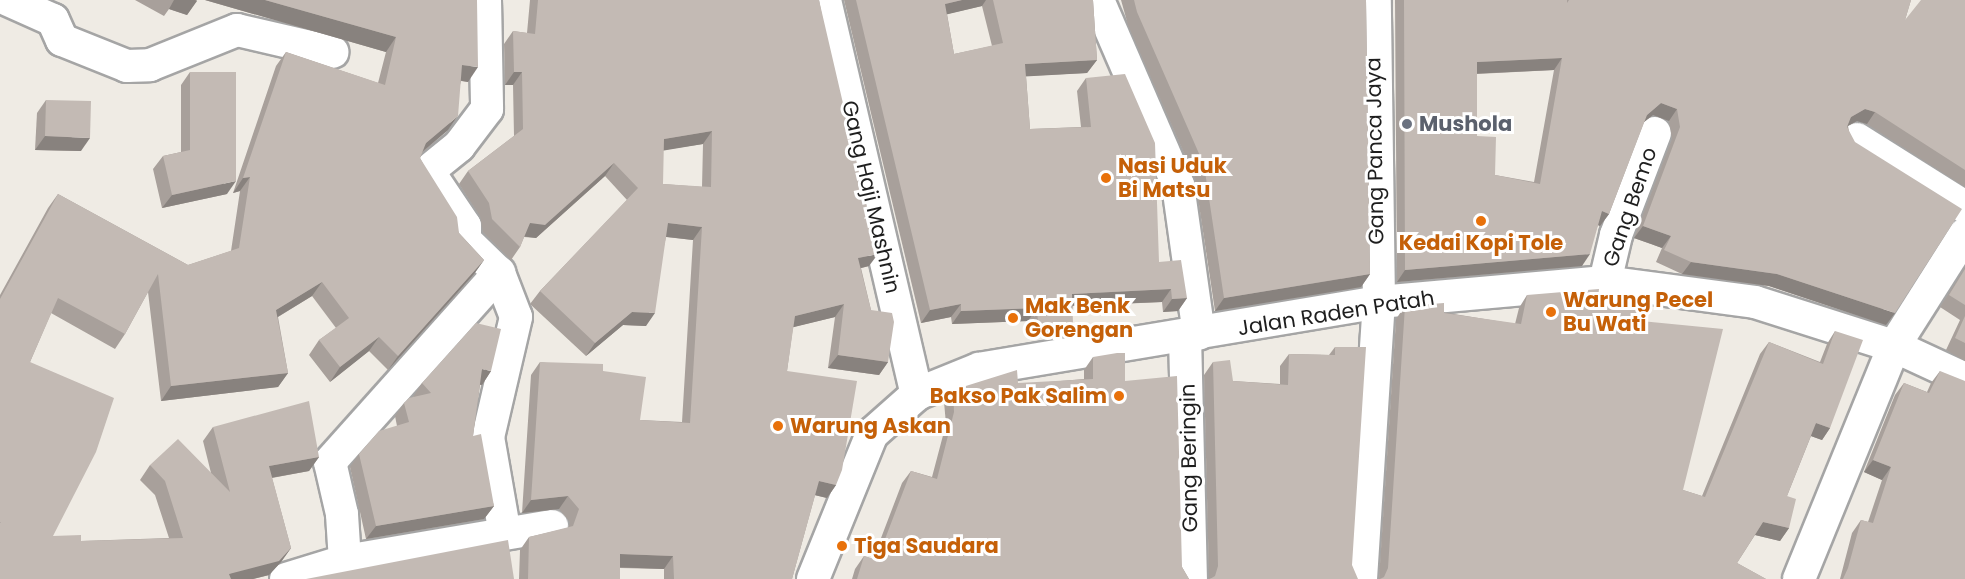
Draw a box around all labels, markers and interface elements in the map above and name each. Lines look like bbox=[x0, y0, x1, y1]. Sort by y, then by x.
street label: Gang Panca Jaya bbox=[1361, 57, 1389, 245]
street label: Gang Haji Mashnin bbox=[837, 98, 905, 296]
place label: Mushola bbox=[1419, 111, 1512, 137]
marker: Mushola bbox=[1400, 117, 1414, 131]
street label: Gang Bemo bbox=[1598, 144, 1662, 270]
place label: Nasi Uduk Bi Matsu bbox=[1118, 153, 1227, 203]
marker: Nasi Uduk Bi Matsu bbox=[1099, 171, 1113, 185]
marker: Kedai Kopi Tole bbox=[1474, 214, 1488, 228]
place label: Kedai Kopi Tole bbox=[1399, 230, 1563, 256]
street label: Jalan Raden Patah bbox=[1236, 285, 1436, 341]
place label: Warung Pecel Bu Wati bbox=[1563, 287, 1713, 337]
place label: Mak Benk Gorengan bbox=[1025, 293, 1133, 343]
marker: Warung Pecel Bu Wati bbox=[1544, 305, 1558, 319]
marker: Mak Benk Gorengan bbox=[1006, 311, 1020, 325]
place label: Bakso Pak Salim bbox=[930, 383, 1107, 409]
street label: Gang Beringin bbox=[1175, 383, 1203, 533]
marker: Bakso Pak Salim bbox=[1112, 389, 1126, 403]
place label: Warung Askan bbox=[790, 413, 951, 439]
marker: Warung Askan bbox=[771, 419, 785, 433]
place label: Tiga Saudara bbox=[854, 533, 999, 559]
marker: Tiga Saudara bbox=[835, 539, 849, 553]

